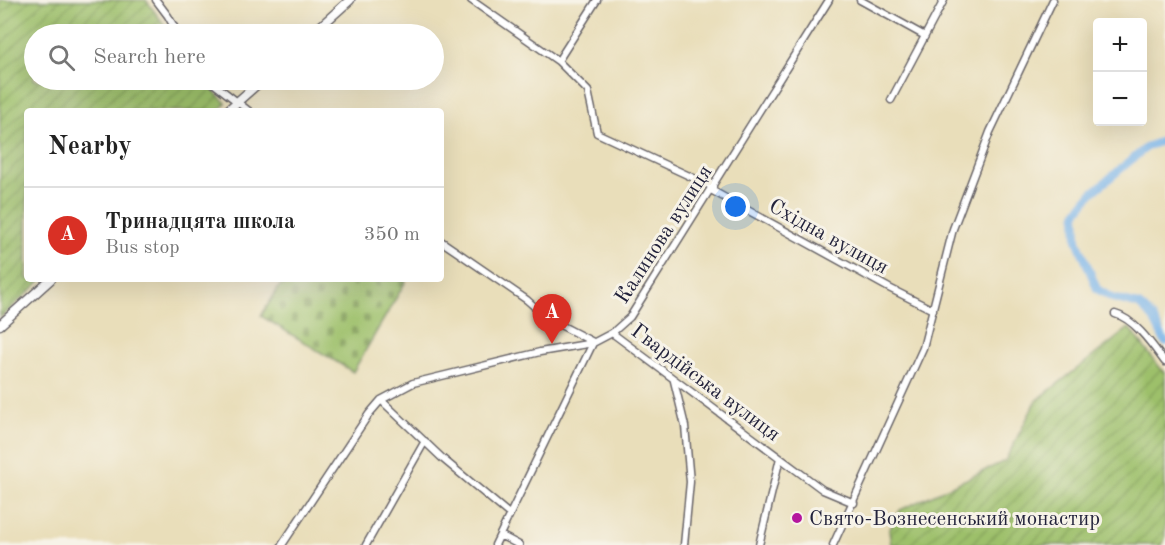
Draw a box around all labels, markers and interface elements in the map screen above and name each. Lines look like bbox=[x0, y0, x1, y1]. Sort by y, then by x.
map controls bbox=[1093, 18, 1147, 126]
button: + bbox=[1093, 18, 1147, 72]
search box bbox=[24, 24, 444, 90]
icon: search bbox=[45, 41, 78, 74]
text: Search here bbox=[93, 46, 206, 68]
button: − bbox=[1093, 72, 1147, 126]
text: Nearby bbox=[48, 134, 132, 160]
street label: Калинова вулиця bbox=[612, 162, 717, 308]
your location bbox=[721, 192, 750, 221]
street label: Східна вулиця bbox=[765, 196, 892, 279]
text: Тринадцята школа bbox=[105, 211, 295, 233]
text: A bbox=[60, 225, 75, 245]
text: 350 m bbox=[364, 225, 420, 245]
text: Bus stop bbox=[105, 238, 180, 258]
pin: A bbox=[532, 294, 572, 344]
street label: Гвардійська вулиця bbox=[627, 320, 784, 446]
place label: Cвято-Вознесенський монастир bbox=[809, 509, 1100, 530]
marker: Cвято-Вознесенський монастир bbox=[790, 511, 804, 525]

